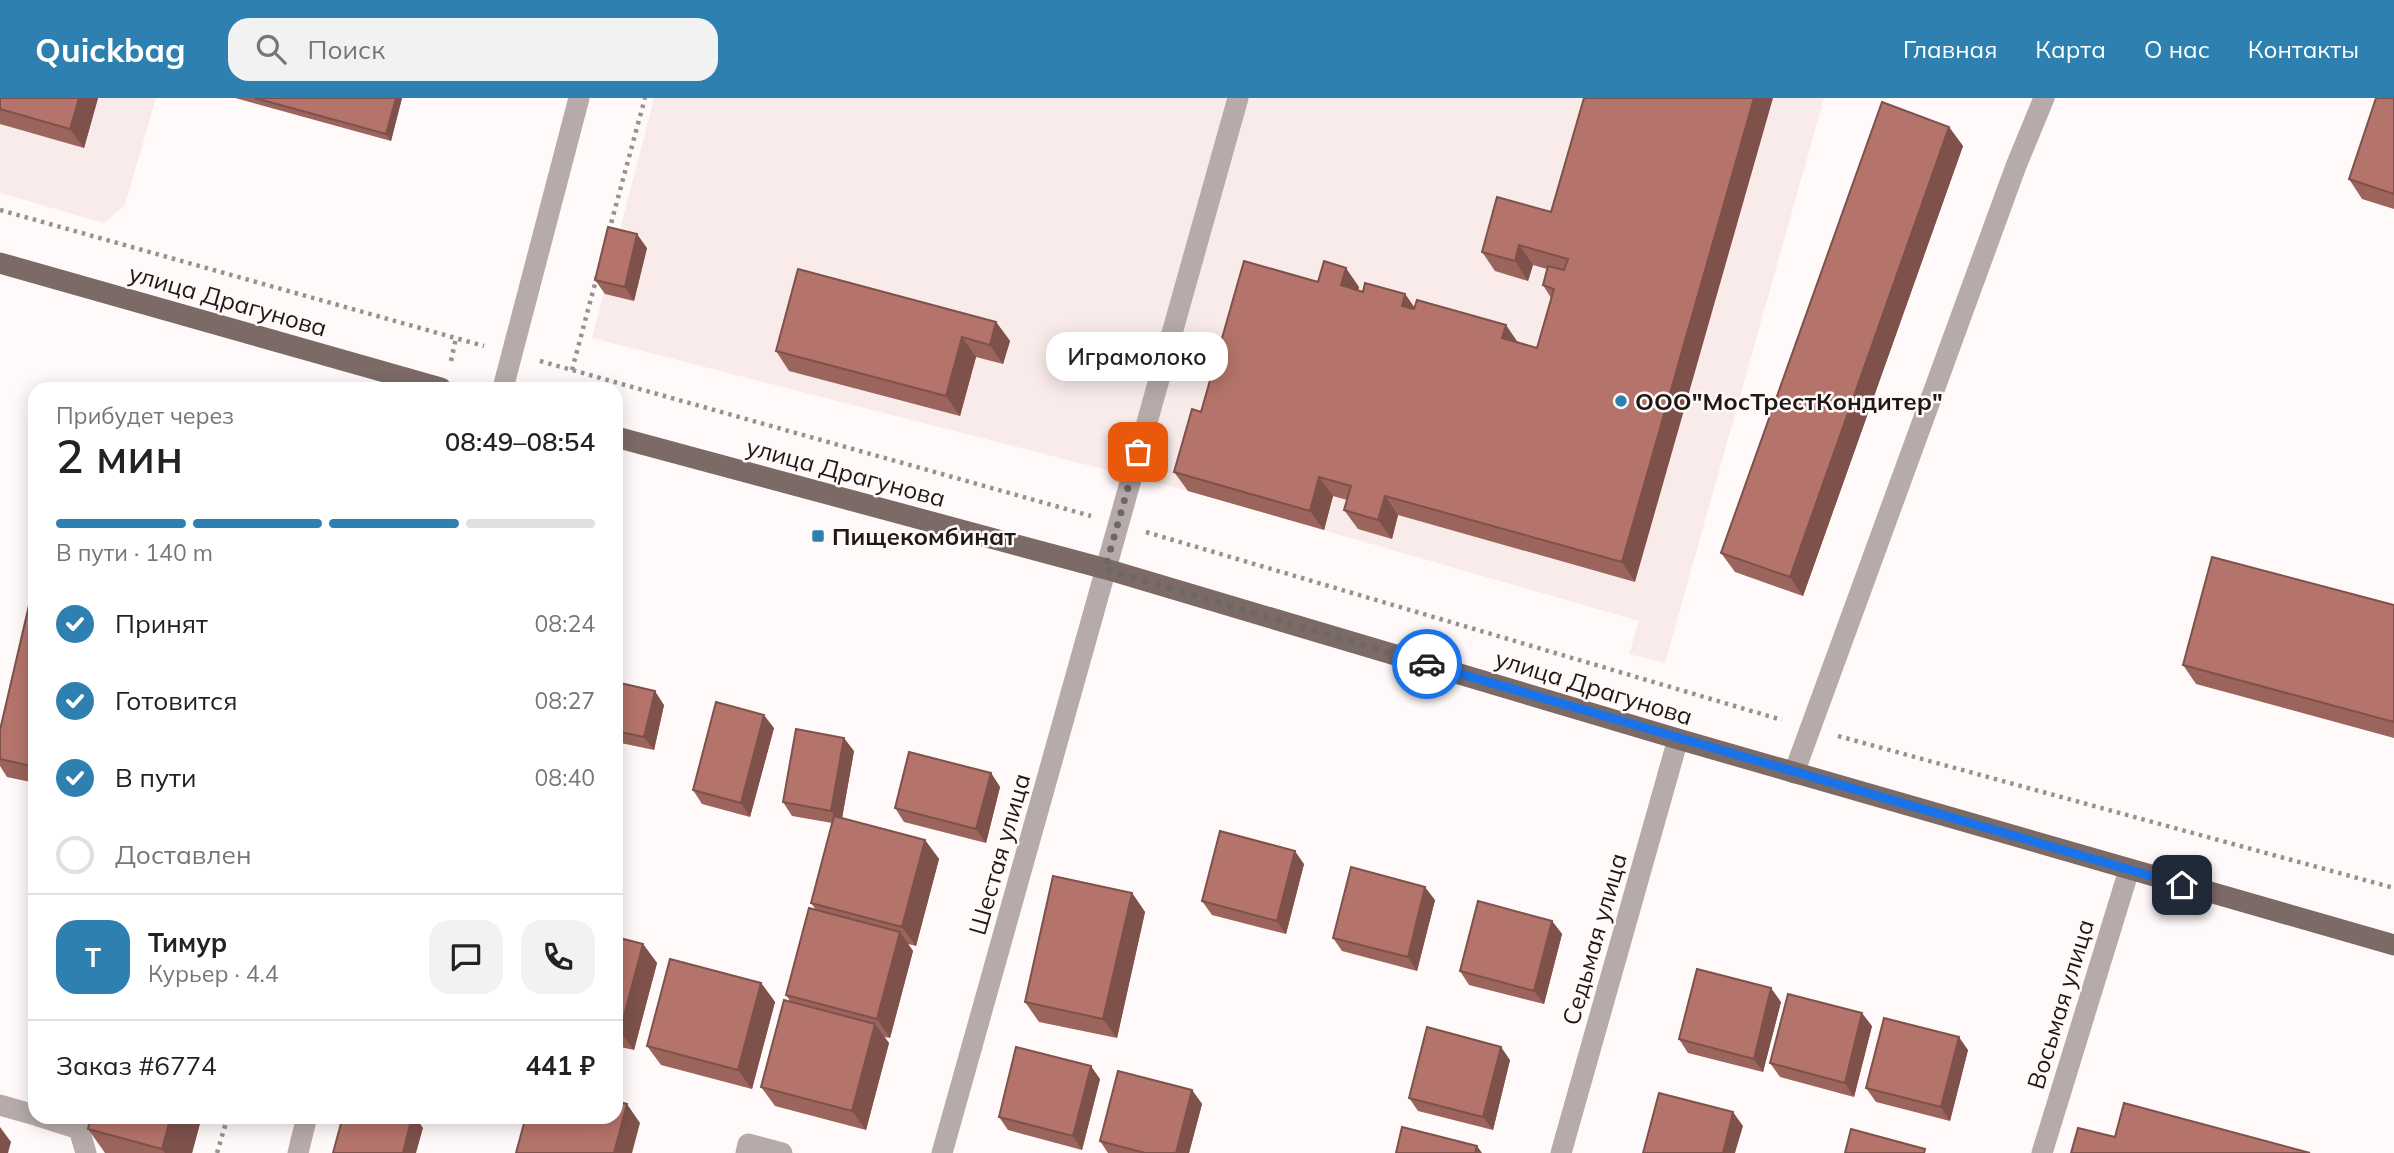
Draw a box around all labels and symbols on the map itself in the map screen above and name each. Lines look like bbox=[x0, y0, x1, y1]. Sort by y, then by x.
street label: улица Драгунова bbox=[125, 257, 331, 343]
callout: Играмолоко bbox=[1047, 333, 1229, 382]
place label: ООО"МосТрестКондитер" bbox=[1635, 386, 1943, 416]
marker: ООО"МосТрестКондитер" bbox=[1613, 393, 1629, 409]
pin bbox=[1108, 422, 1168, 482]
street label: улица Драгунова bbox=[743, 431, 949, 513]
place label: Пищекомбинат bbox=[832, 521, 1016, 551]
marker: Пищекомбинат bbox=[810, 528, 826, 544]
courier bbox=[1392, 629, 1462, 699]
street label: улица Драгунова bbox=[1492, 643, 1696, 731]
street label: Шестая улица bbox=[962, 770, 1036, 938]
street label: Седьмая улица bbox=[1555, 850, 1633, 1028]
pin bbox=[2152, 855, 2212, 915]
street label: Восьмая улица bbox=[2020, 916, 2100, 1092]

